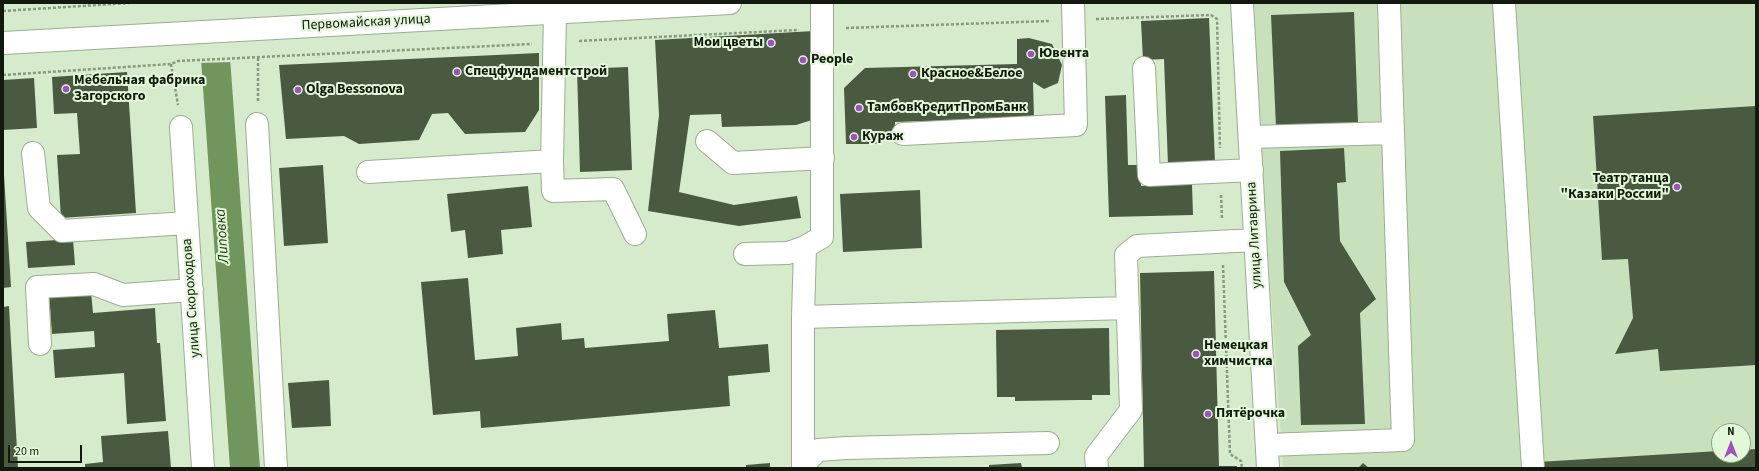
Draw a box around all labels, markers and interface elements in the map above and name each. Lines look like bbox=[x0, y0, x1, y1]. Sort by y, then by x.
street label: Первомайская улица bbox=[301, 11, 431, 35]
place label: Мои цветы bbox=[694, 35, 763, 51]
marker: Мои цветы bbox=[766, 38, 776, 48]
place label: Ювента bbox=[1039, 46, 1089, 62]
marker: Ювента bbox=[1026, 49, 1036, 59]
place label: People bbox=[811, 52, 853, 68]
marker: People bbox=[798, 55, 808, 65]
place label: Спецфундаментстрой bbox=[465, 64, 607, 80]
place label: Красное&Белое bbox=[921, 66, 1023, 82]
marker: Спецфундаментстрой bbox=[452, 67, 462, 77]
marker: Красное&Белое bbox=[908, 69, 918, 79]
place label: Мебельная фабрика Загорского bbox=[74, 73, 205, 106]
place label: Olga Bessonova bbox=[306, 82, 403, 98]
marker: Мебельная фабрика Загорского bbox=[61, 84, 71, 94]
marker: Olga Bessonova bbox=[293, 85, 303, 95]
place label: ТамбовКредитПромБанк bbox=[867, 100, 1027, 116]
marker: ТамбовКредитПромБанк bbox=[854, 103, 864, 113]
place label: Кураж bbox=[862, 129, 903, 145]
marker: Кураж bbox=[849, 132, 859, 142]
place label: Театр танца "Казаки России" bbox=[1560, 171, 1669, 204]
street label: улица Литаврина bbox=[1244, 181, 1266, 289]
marker: Театр танца "Казаки России" bbox=[1672, 182, 1682, 192]
water label: Липовка bbox=[212, 208, 234, 264]
street label: улица Скороходова bbox=[179, 238, 205, 358]
place label: Немецкая химчистка bbox=[1204, 338, 1273, 370]
marker: Немецкая химчистка bbox=[1191, 349, 1201, 359]
place label: Пятёрочка bbox=[1216, 406, 1285, 422]
marker: Пятёрочка bbox=[1203, 409, 1213, 419]
north arrow bbox=[1711, 423, 1751, 463]
text: N bbox=[1727, 424, 1735, 439]
scale bar bbox=[10, 437, 84, 463]
text: 20 m bbox=[15, 443, 39, 460]

